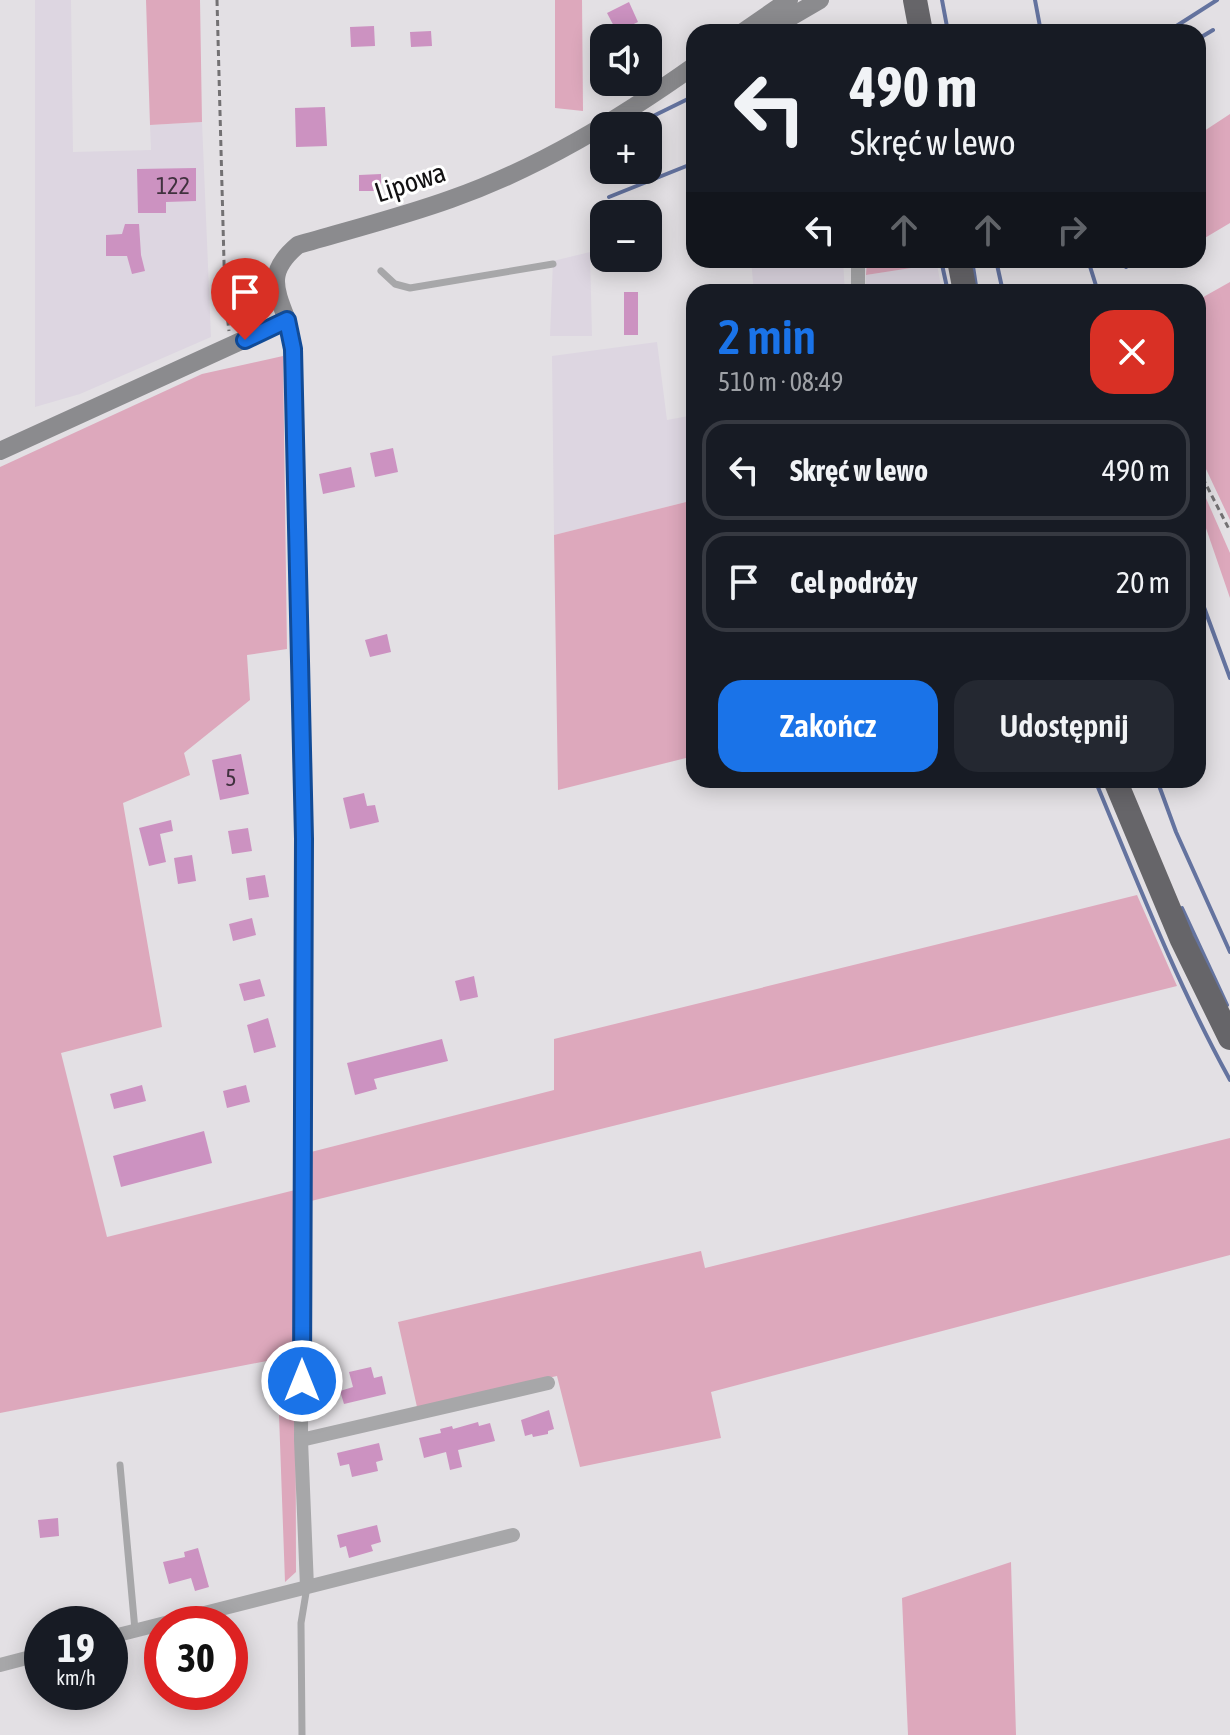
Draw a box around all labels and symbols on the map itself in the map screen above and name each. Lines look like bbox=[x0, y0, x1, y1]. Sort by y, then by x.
street label: Lipowa bbox=[370, 156, 450, 208]
house number: 122 bbox=[156, 172, 190, 199]
pin bbox=[211, 258, 279, 340]
house number: 5 bbox=[225, 764, 237, 791]
position arrow bbox=[260, 1339, 344, 1423]
speed limit sign: 30 bbox=[144, 1606, 248, 1710]

